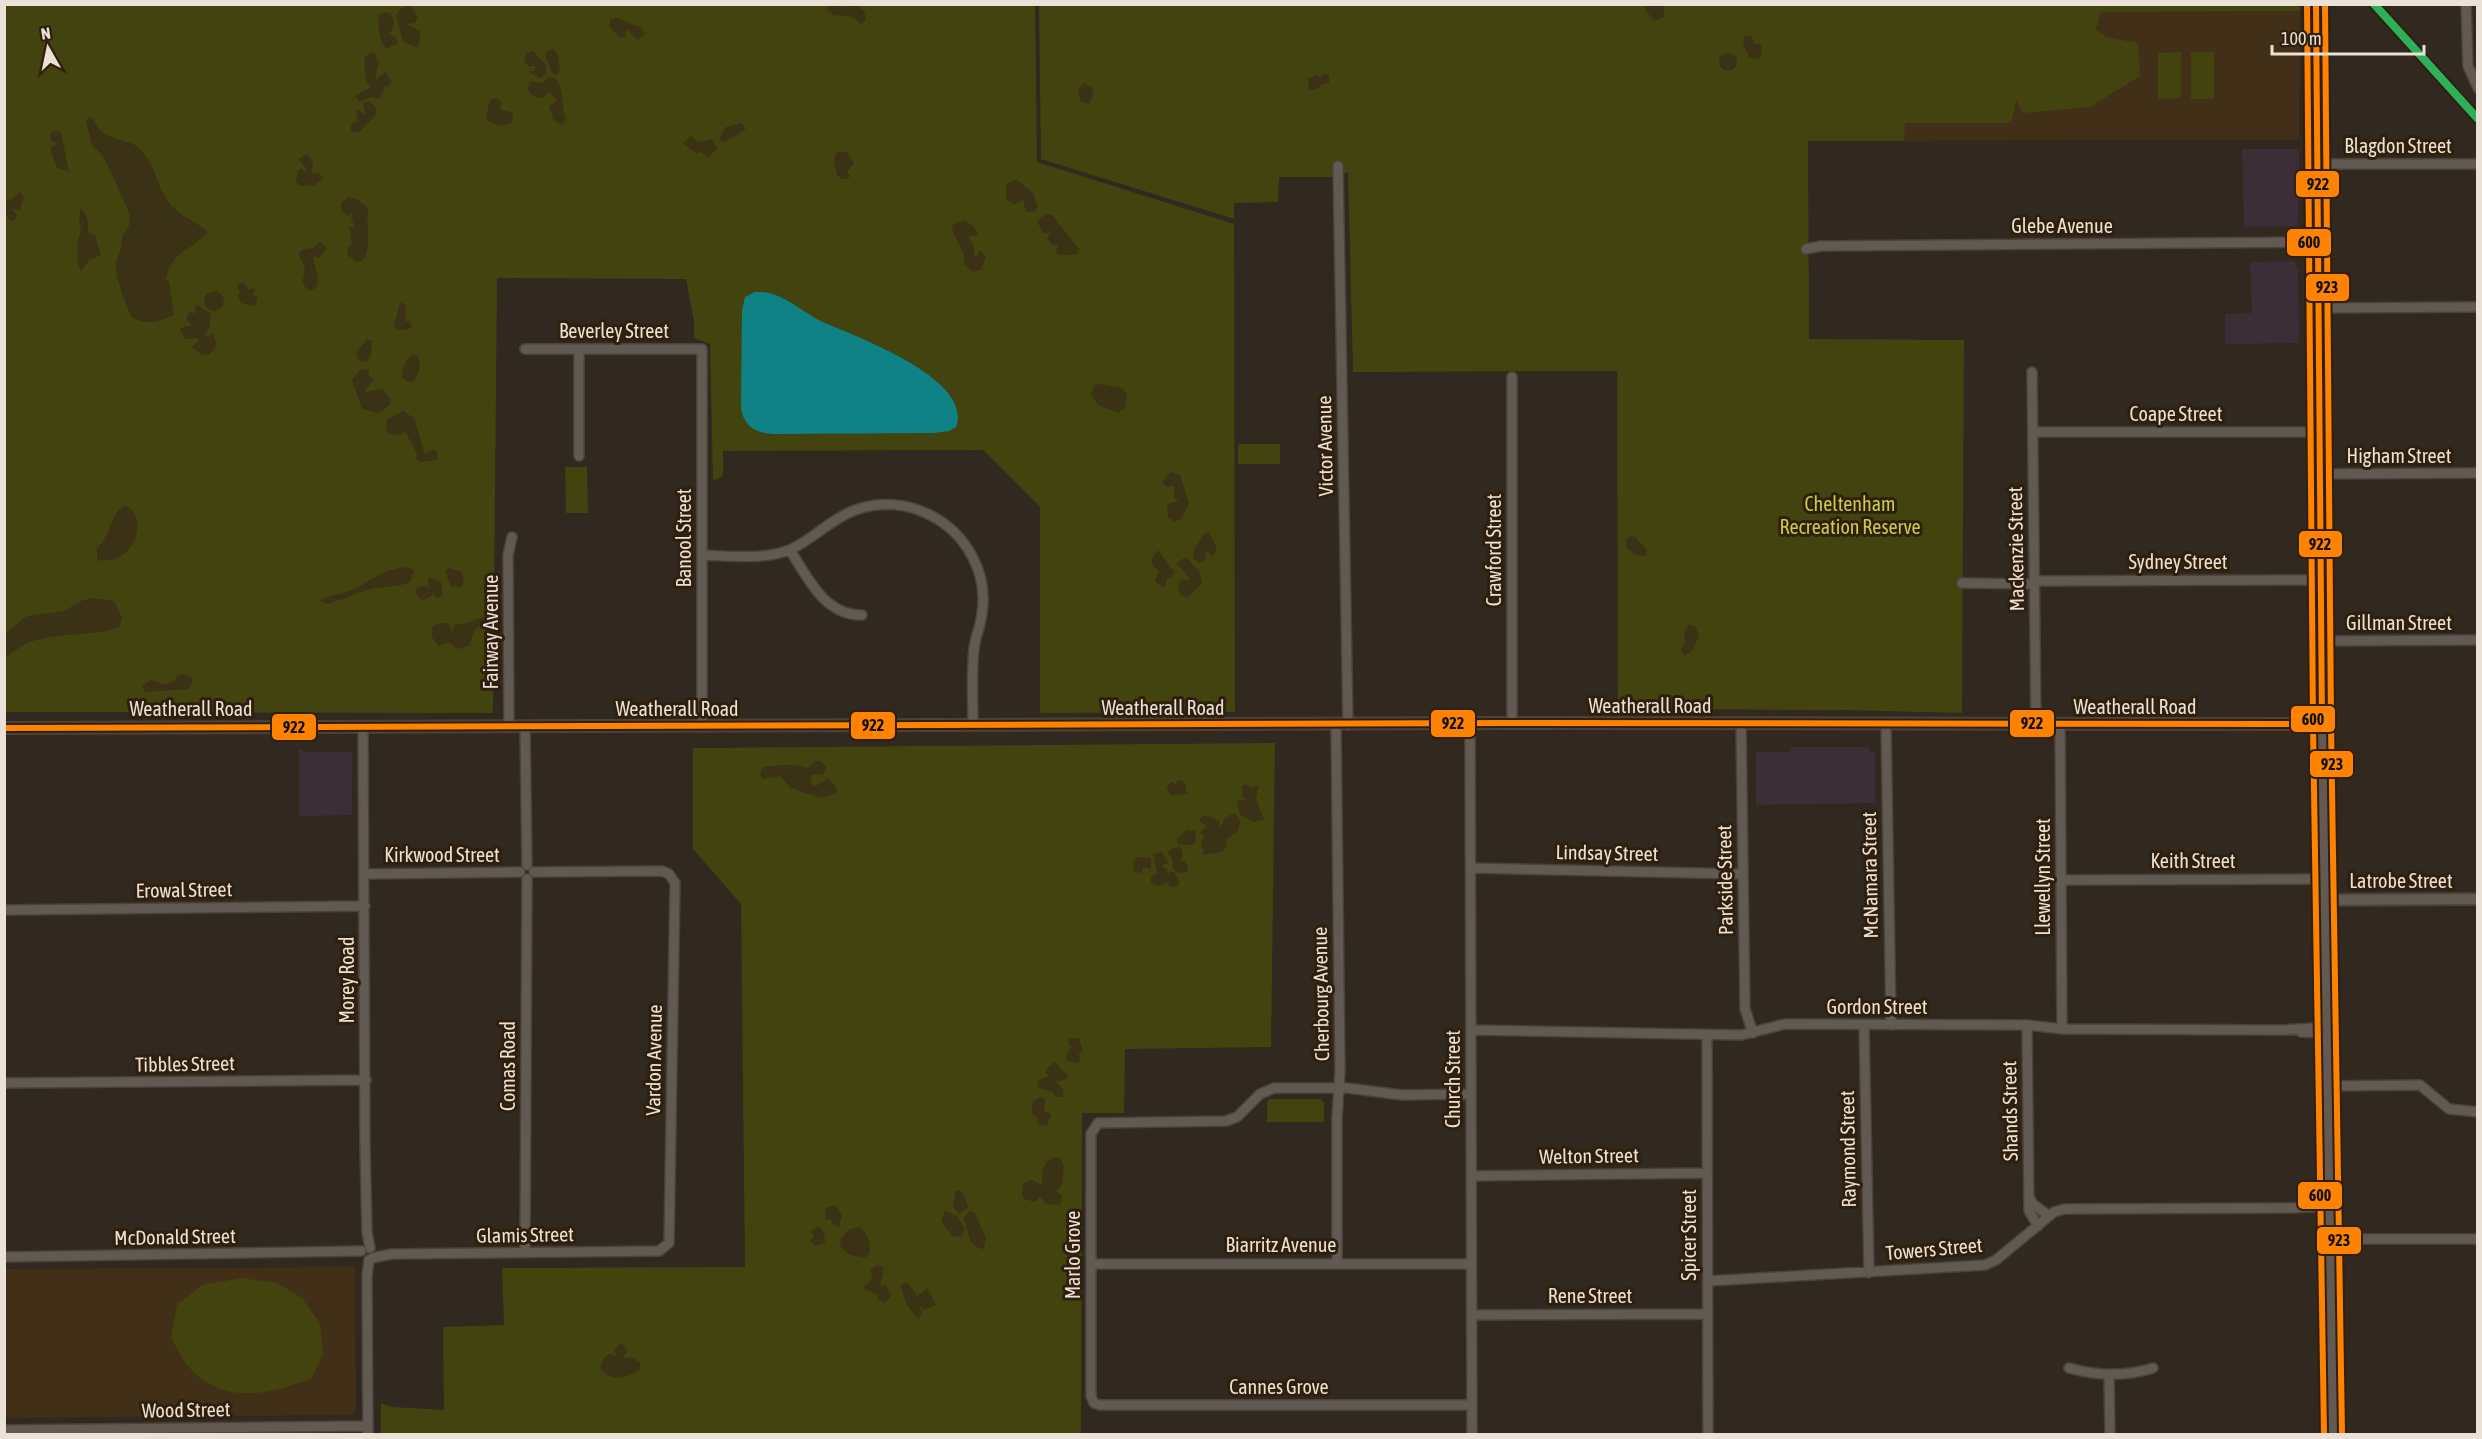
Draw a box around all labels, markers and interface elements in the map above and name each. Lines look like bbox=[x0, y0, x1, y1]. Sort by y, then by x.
north arrow bbox=[18, 18, 78, 78]
scale bar bbox=[2272, 18, 2424, 56]
text: N bbox=[40, 24, 52, 43]
text: 100 m bbox=[2281, 28, 2322, 49]
street label: Blagdon Street bbox=[2344, 134, 2452, 157]
line badge: 922 bbox=[2295, 170, 2340, 198]
text: 922 bbox=[2307, 175, 2329, 193]
street label: Glebe Avenue bbox=[2011, 214, 2113, 237]
line badge: 600 bbox=[2286, 228, 2332, 257]
text: 600 bbox=[2298, 233, 2321, 251]
line badge: 923 bbox=[2305, 273, 2350, 302]
text: 923 bbox=[2316, 278, 2338, 296]
street label: Beverley Street bbox=[559, 319, 669, 342]
street label: Victor Avenue bbox=[1312, 395, 1337, 497]
street label: Coape Street bbox=[2130, 402, 2223, 425]
street label: Higham Street bbox=[2347, 444, 2452, 467]
street label: Mackenzie Street bbox=[2003, 486, 2028, 612]
street label: Banool Street bbox=[672, 488, 695, 588]
park label: Cheltenham Recreation Reserve bbox=[1779, 492, 1921, 538]
street label: Crawford Street bbox=[1482, 493, 1505, 606]
line badge: 922 bbox=[2298, 530, 2343, 558]
text: 922 bbox=[2309, 535, 2331, 553]
street label: Sydney Street bbox=[2128, 550, 2228, 573]
street label: Fairway Avenue bbox=[479, 575, 502, 689]
street label: Gillman Street bbox=[2346, 611, 2452, 634]
street label: Weatherall Road bbox=[1588, 694, 1712, 717]
street label: Weatherall Road bbox=[2073, 695, 2197, 718]
street label: Weatherall Road bbox=[1101, 696, 1225, 719]
street label: Weatherall Road bbox=[129, 697, 253, 720]
street label: Weatherall Road bbox=[615, 697, 739, 720]
line badge: 600 bbox=[2290, 705, 2336, 733]
line badge: 922 bbox=[1430, 709, 1476, 738]
line badge: 922 bbox=[2009, 709, 2055, 738]
text: 600 bbox=[2302, 710, 2325, 728]
line badge: 922 bbox=[850, 711, 896, 740]
line badge: 922 bbox=[271, 713, 317, 741]
text: 922 bbox=[1442, 714, 1464, 732]
text: 922 bbox=[2021, 714, 2043, 732]
text: 922 bbox=[862, 716, 884, 734]
text: 922 bbox=[283, 718, 305, 736]
line badge: 923 bbox=[2309, 750, 2354, 778]
text: 923 bbox=[2321, 755, 2343, 773]
street label: McNamara Street bbox=[1857, 811, 1882, 939]
street label: Llewellyn Street bbox=[2031, 818, 2054, 936]
street label: Parkside Street bbox=[1712, 824, 1737, 935]
street label: Lindsay Street bbox=[1555, 840, 1659, 865]
street label: Kirkwood Street bbox=[384, 843, 500, 866]
street label: Keith Street bbox=[2150, 849, 2236, 872]
street label: Latrobe Street bbox=[2349, 869, 2453, 892]
street label: Erowal Street bbox=[136, 877, 233, 902]
street label: Cherbourg Avenue bbox=[1308, 927, 1333, 1061]
street label: Morey Road bbox=[335, 937, 358, 1023]
street label: Gordon Street bbox=[1826, 995, 1928, 1018]
street label: Vardon Avenue bbox=[641, 1004, 666, 1116]
street label: Comas Road bbox=[496, 1021, 519, 1111]
street label: Church Street bbox=[1441, 1030, 1464, 1128]
street label: Tibbles Street bbox=[135, 1051, 235, 1076]
street label: Shands Street bbox=[1997, 1060, 2022, 1161]
street label: Raymond Street bbox=[1835, 1090, 1860, 1208]
street label: Welton Street bbox=[1539, 1143, 1639, 1168]
line badge: 600 bbox=[2297, 1181, 2343, 1210]
text: 600 bbox=[2309, 1186, 2332, 1204]
street label: Spicer Street bbox=[1677, 1189, 1700, 1281]
street label: Marlo Grove bbox=[1061, 1211, 1084, 1299]
street label: Glamis Street bbox=[476, 1222, 574, 1247]
street label: McDonald Street bbox=[114, 1224, 236, 1249]
line badge: 923 bbox=[2316, 1226, 2362, 1255]
text: 923 bbox=[2328, 1231, 2350, 1249]
street label: Biarritz Avenue bbox=[1226, 1233, 1336, 1256]
street label: Towers Street bbox=[1885, 1233, 1984, 1264]
street label: Rene Street bbox=[1548, 1284, 1632, 1307]
street label: Cannes Grove bbox=[1229, 1375, 1329, 1398]
street label: Wood Street bbox=[141, 1397, 231, 1422]

